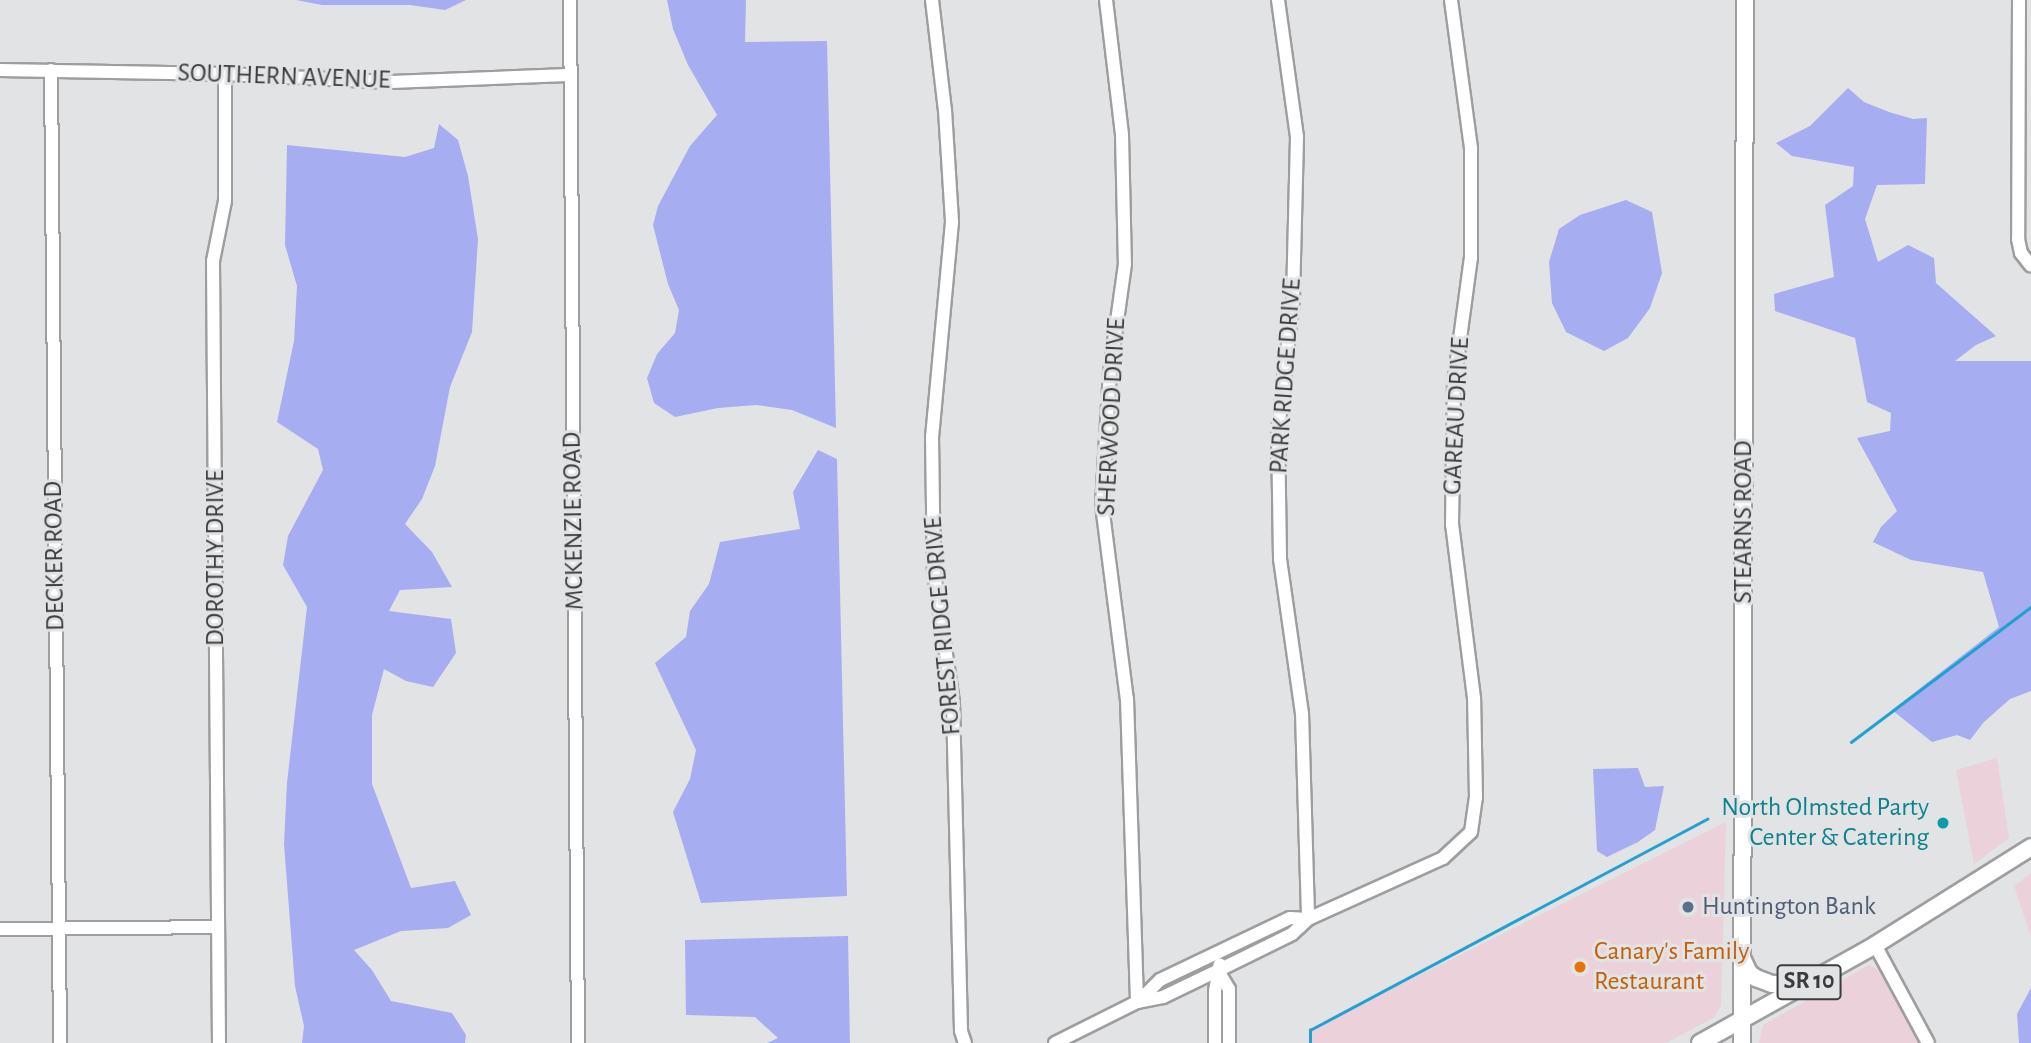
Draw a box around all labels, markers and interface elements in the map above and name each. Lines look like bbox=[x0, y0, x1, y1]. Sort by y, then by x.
street label: SOUTHERN AVENUE bbox=[177, 58, 391, 96]
street label: PARK RIDGE DRIVE bbox=[1264, 277, 1308, 475]
street label: SHERWOOD DRIVE bbox=[1091, 317, 1133, 517]
street label: GAREAU DRIVE bbox=[1437, 336, 1477, 496]
street label: MCKENZIE ROAD bbox=[557, 432, 591, 610]
street label: STEARNS ROAD bbox=[1728, 440, 1760, 604]
street label: DOROTHY DRIVE bbox=[200, 470, 232, 646]
street label: DECKER ROAD bbox=[38, 481, 72, 631]
street label: FOREST RIDGE DRIVE bbox=[918, 515, 968, 737]
place label: North Olmsted Party Center & Catering bbox=[1721, 792, 1929, 854]
marker: North Olmsted Party Center & Catering bbox=[1935, 815, 1951, 831]
place label: Huntington Bank bbox=[1702, 891, 1876, 923]
marker: Huntington Bank bbox=[1680, 899, 1696, 915]
place label: Canary's Family Restaurant bbox=[1594, 936, 1749, 998]
marker: Canary's Family Restaurant bbox=[1572, 959, 1588, 975]
road number: SR 10 bbox=[1776, 962, 1842, 1002]

